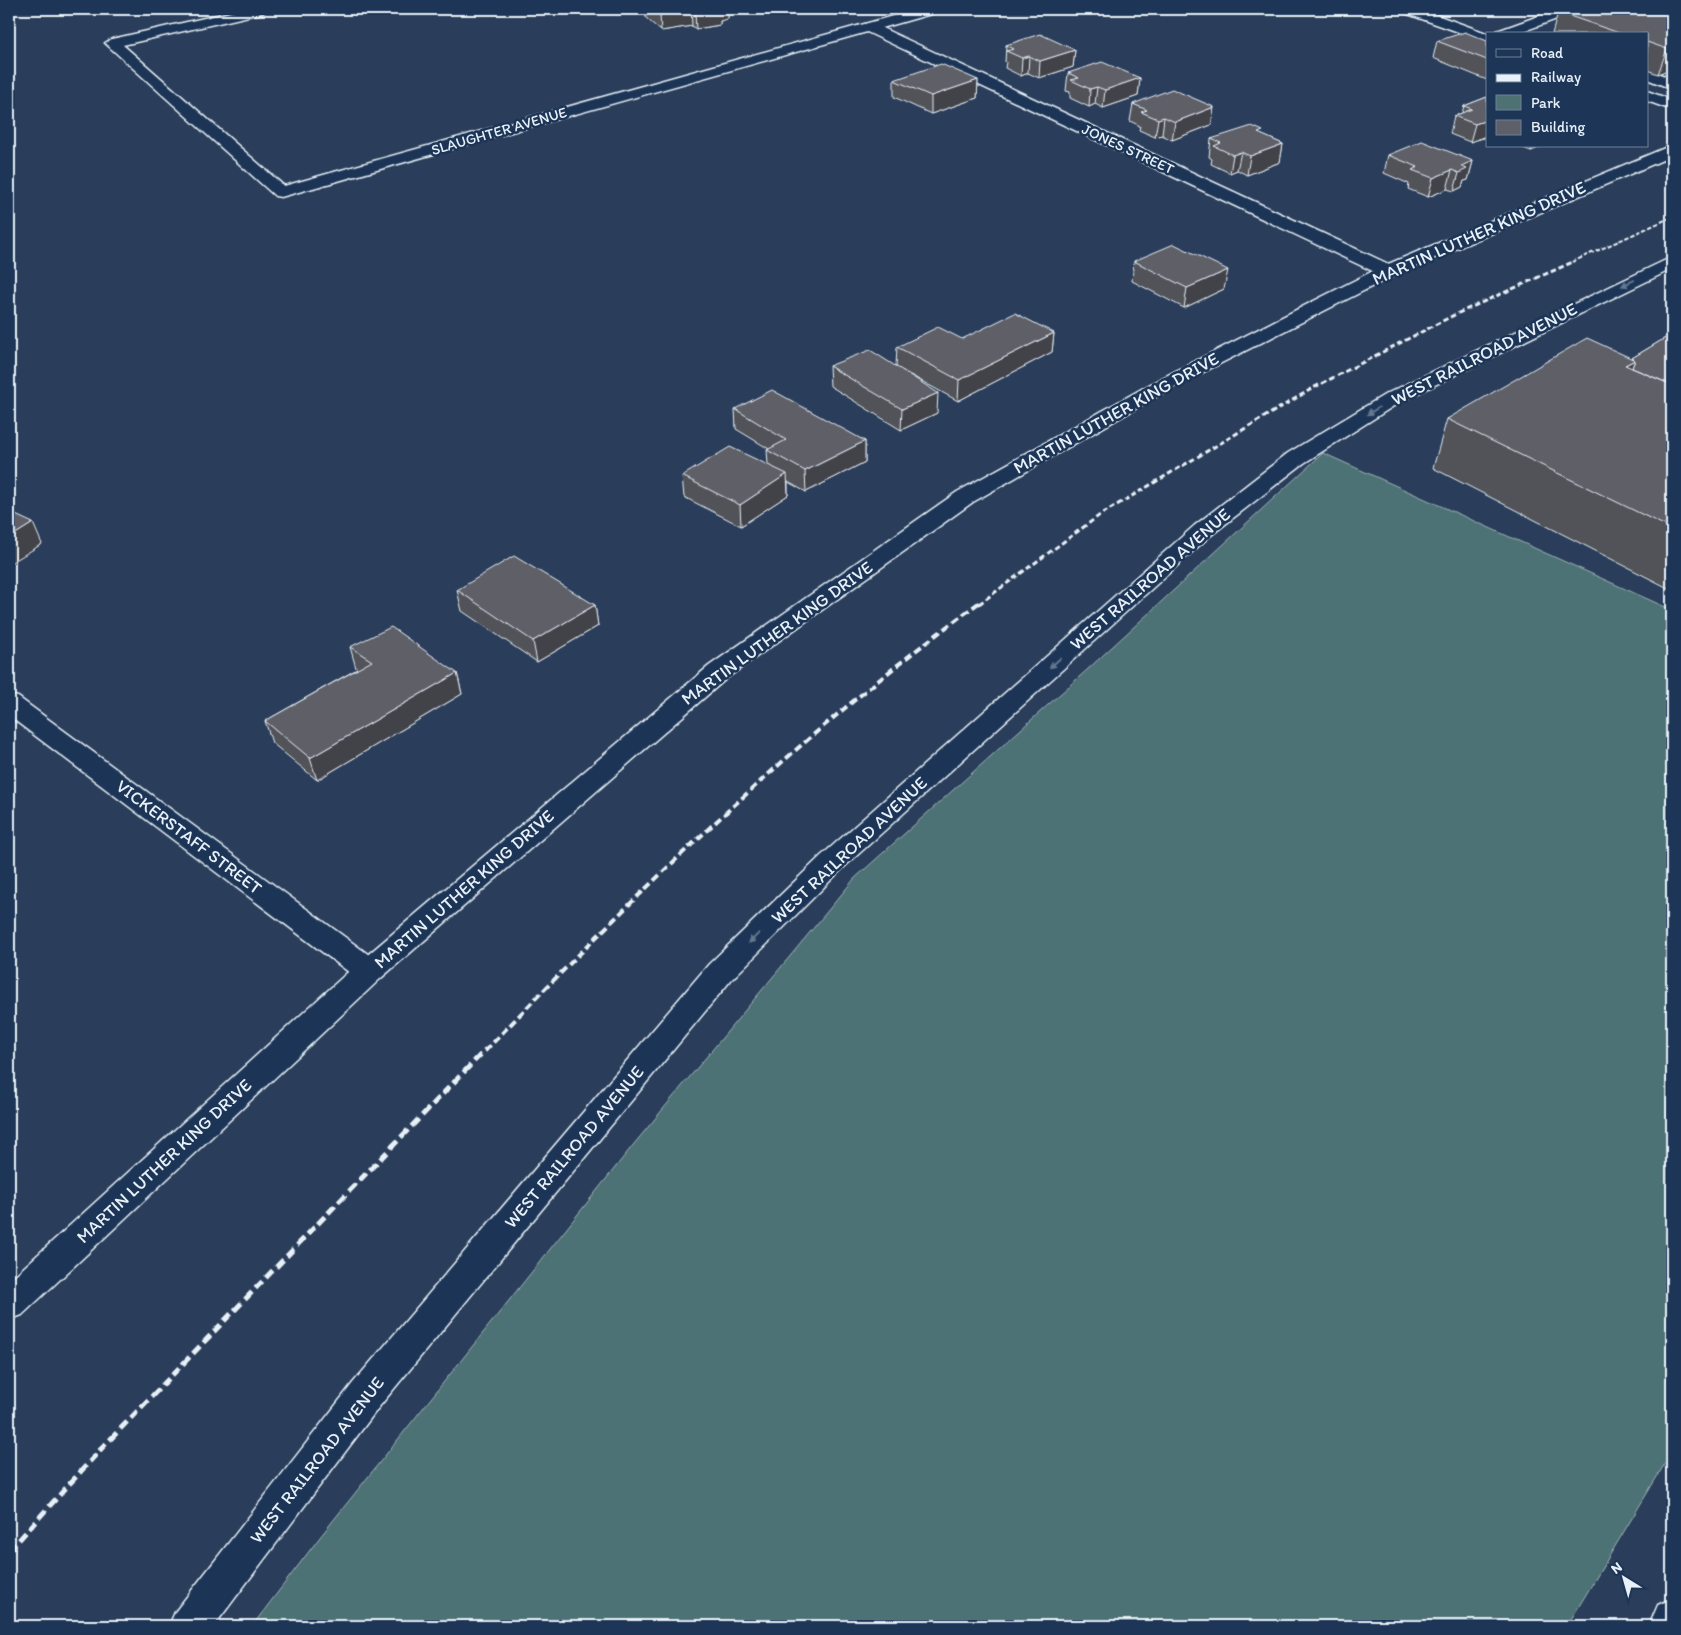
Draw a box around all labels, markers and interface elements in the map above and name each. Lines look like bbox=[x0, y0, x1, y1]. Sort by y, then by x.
legend bbox=[1486, 32, 1648, 148]
text: Road bbox=[1531, 44, 1564, 62]
text: Railway bbox=[1531, 68, 1581, 86]
text: Park bbox=[1531, 94, 1561, 112]
street label: SLAUGHTER AVENUE bbox=[429, 103, 569, 159]
text: Building bbox=[1531, 118, 1585, 136]
street label: JONES STREET bbox=[1079, 120, 1177, 178]
street label: MARTIN LUTHER KING DRIVE bbox=[1369, 176, 1589, 290]
one-way arrow bbox=[1621, 279, 1635, 287]
street label: WEST RAILROAD AVENUE bbox=[1387, 298, 1581, 410]
street label: MARTIN LUTHER KING DRIVE bbox=[1009, 347, 1223, 479]
one-way arrow bbox=[1367, 406, 1380, 415]
street label: WEST RAILROAD AVENUE bbox=[1065, 503, 1235, 655]
street label: MARTIN LUTHER KING DRIVE bbox=[677, 556, 877, 710]
one-way arrow bbox=[1049, 657, 1061, 669]
street label: WEST RAILROAD AVENUE bbox=[766, 772, 932, 928]
street label: VICKERSTAFF STREET bbox=[112, 775, 266, 899]
street label: MARTIN LUTHER KING DRIVE bbox=[369, 805, 559, 973]
one-way arrow bbox=[749, 932, 761, 944]
street label: WEST RAILROAD AVENUE bbox=[500, 1061, 648, 1233]
street label: MARTIN LUTHER KING DRIVE bbox=[72, 1074, 256, 1248]
street label: WEST RAILROAD AVENUE bbox=[245, 1372, 389, 1548]
north arrow bbox=[1598, 1552, 1648, 1602]
text: N bbox=[1608, 1558, 1625, 1578]

